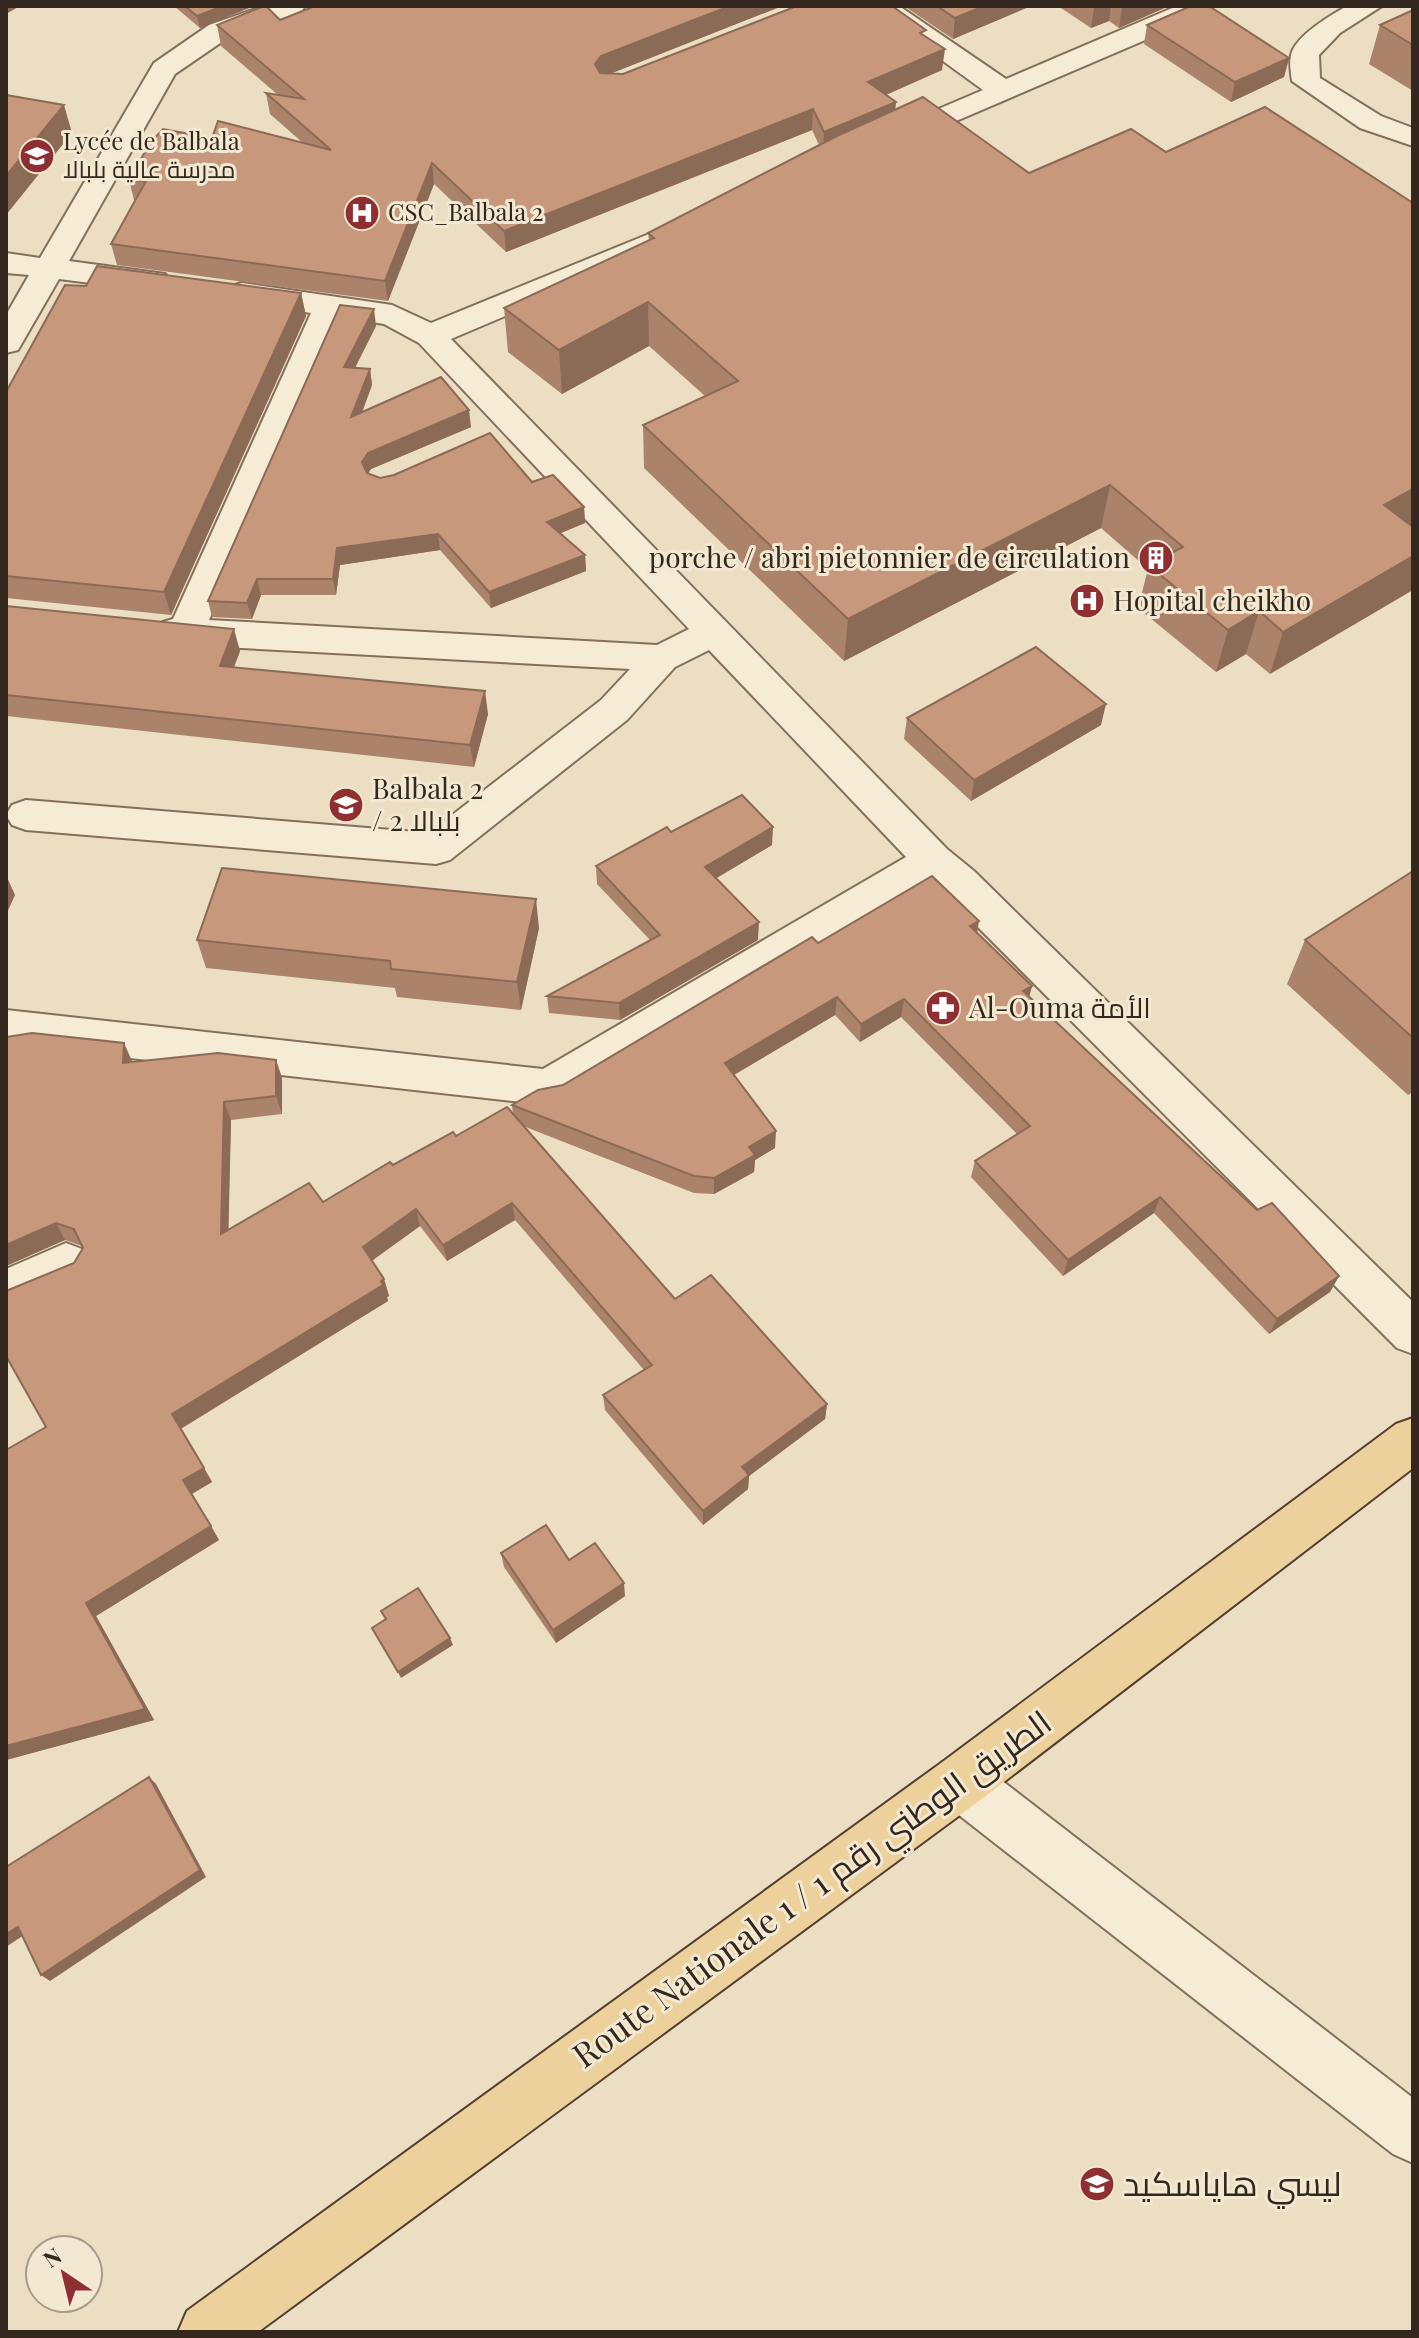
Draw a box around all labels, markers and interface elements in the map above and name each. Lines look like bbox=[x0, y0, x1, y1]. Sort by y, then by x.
place label: Lycée de Balbala مدرسة عالية بلبالا bbox=[63, 124, 240, 184]
school or university icon: Lycée de Balbala مدرسة عالية بلبالا bbox=[18, 137, 56, 175]
hospital icon: CSC_Balbala 2 bbox=[343, 194, 381, 232]
place label: CSC_Balbala 2 bbox=[388, 195, 543, 227]
place label: porche / abri pietonnier de circulation bbox=[649, 538, 1130, 575]
building icon: porche / abri pietonnier de circulation bbox=[1137, 539, 1175, 577]
place label: Hopital cheikho bbox=[1113, 581, 1311, 618]
hospital icon: Hopital cheikho bbox=[1068, 582, 1106, 620]
place label: Balbala 2 / بلبالا 2 bbox=[372, 769, 483, 838]
school or university icon: Balbala 2 / بلبالا 2 bbox=[327, 786, 365, 824]
place label: Al-Ouma الأمة bbox=[968, 988, 1151, 1025]
pharmacy icon: Al-Ouma الأمة bbox=[924, 989, 962, 1027]
street label: Route Nationale 1 / الطريق الوطني رقم 1 bbox=[562, 1698, 1063, 2082]
place label: ليسي هاياسكيد bbox=[1123, 2159, 1342, 2210]
school or university icon: ليسي هاياسكيد bbox=[1078, 2165, 1116, 2203]
north arrow bbox=[24, 2234, 104, 2314]
text: N bbox=[37, 2240, 67, 2274]

